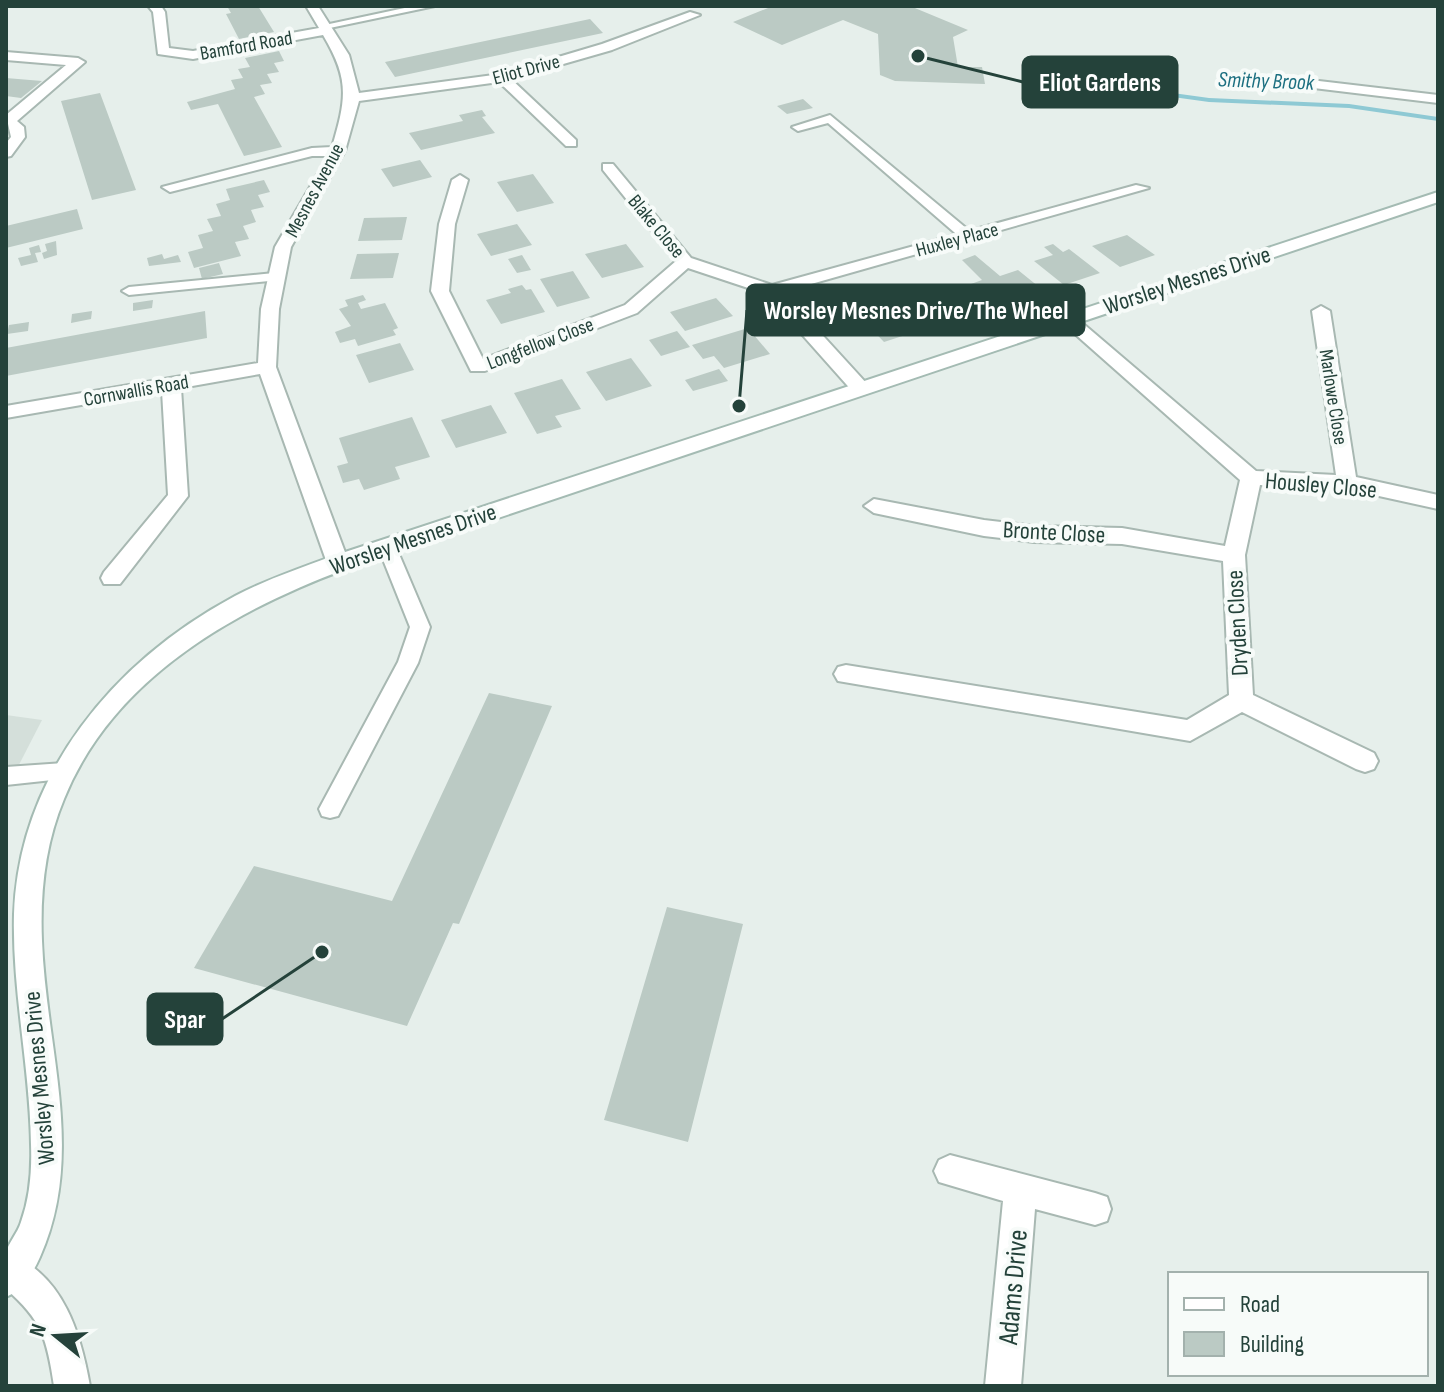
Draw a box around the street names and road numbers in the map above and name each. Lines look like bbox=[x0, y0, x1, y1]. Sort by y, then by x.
street label: Bamford Road bbox=[198, 26, 294, 66]
street label: Eliot Drive bbox=[490, 49, 563, 90]
street label: Mesnes Avenue bbox=[280, 139, 350, 242]
street label: Blake Close bbox=[623, 190, 690, 263]
street label: Huxley Place bbox=[913, 217, 1001, 262]
street label: Worsley Mesnes Drive bbox=[1100, 240, 1274, 321]
street label: Longfellow Close bbox=[484, 313, 597, 375]
street label: Marlowe Close bbox=[1314, 348, 1352, 447]
street label: Cornwallis Road bbox=[82, 370, 190, 412]
street label: Housley Close bbox=[1264, 466, 1378, 505]
street label: Worsley Mesnes Drive bbox=[326, 497, 500, 582]
street label: Bronte Close bbox=[1002, 515, 1106, 550]
street label: Dryden Close bbox=[1220, 569, 1255, 677]
street label: Worsley Mesnes Drive bbox=[17, 990, 62, 1166]
street label: Adams Drive bbox=[992, 1228, 1035, 1347]

